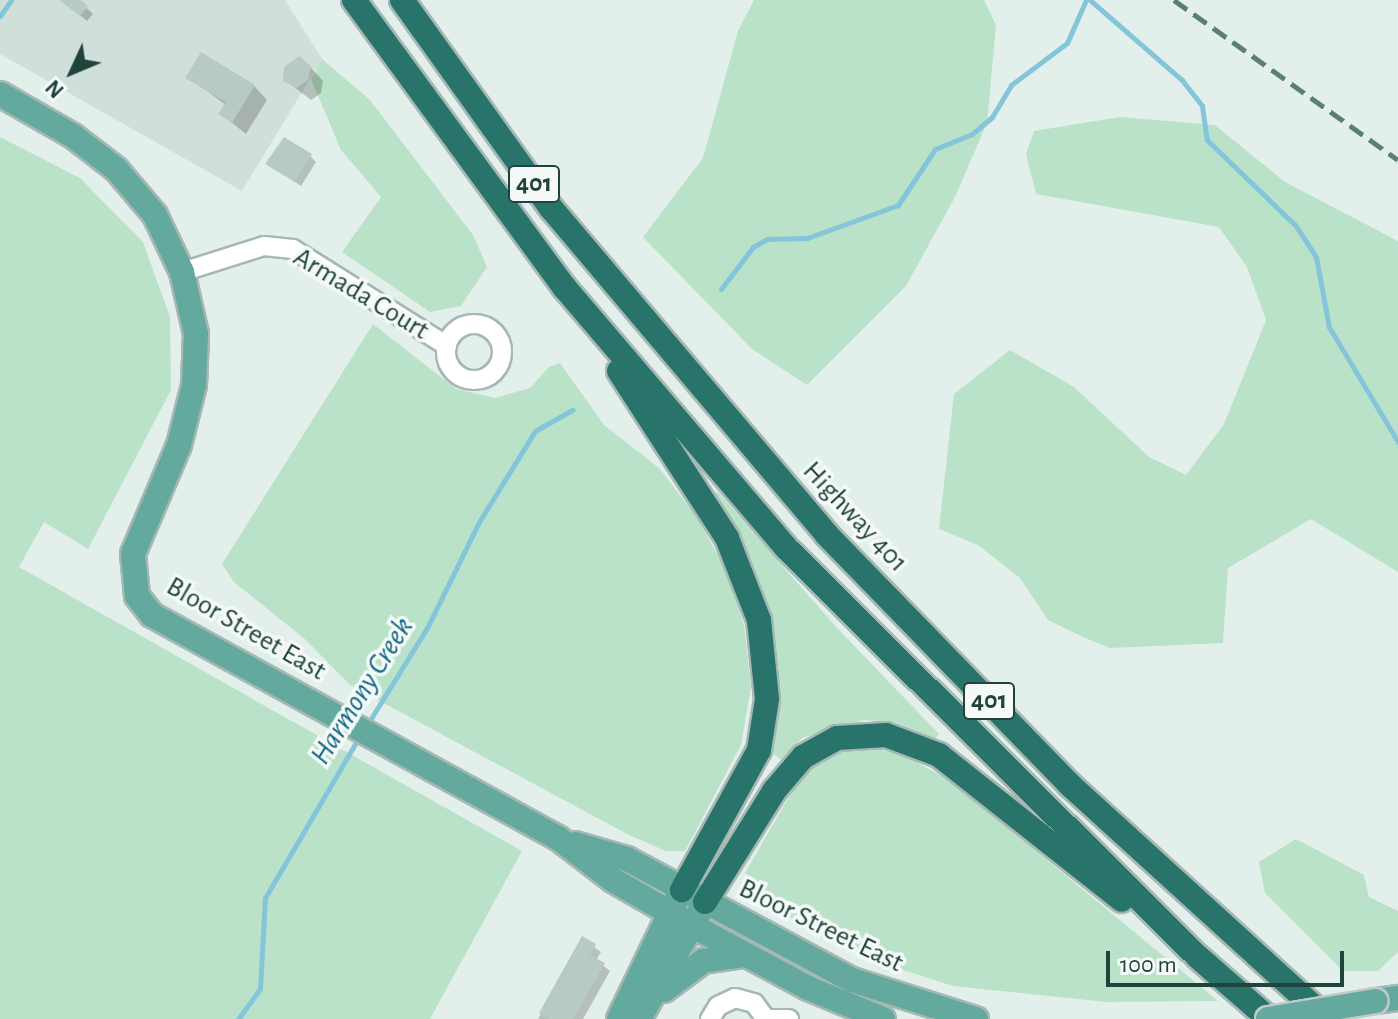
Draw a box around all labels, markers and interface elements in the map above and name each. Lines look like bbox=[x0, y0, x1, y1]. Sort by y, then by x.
north arrow bbox=[32, 32, 112, 112]
text: N bbox=[42, 76, 68, 102]
road number: 401 bbox=[508, 162, 560, 206]
street label: Armada Court bbox=[287, 240, 435, 348]
street label: Highway 401 bbox=[795, 455, 915, 579]
street label: Bloor Street East bbox=[160, 570, 332, 688]
water label: Harmony Creek bbox=[303, 611, 421, 771]
road number: 401 bbox=[963, 679, 1015, 723]
street label: Bloor Street East bbox=[733, 872, 909, 980]
scale bar bbox=[1110, 935, 1348, 985]
text: 100 m bbox=[1120, 953, 1177, 977]

